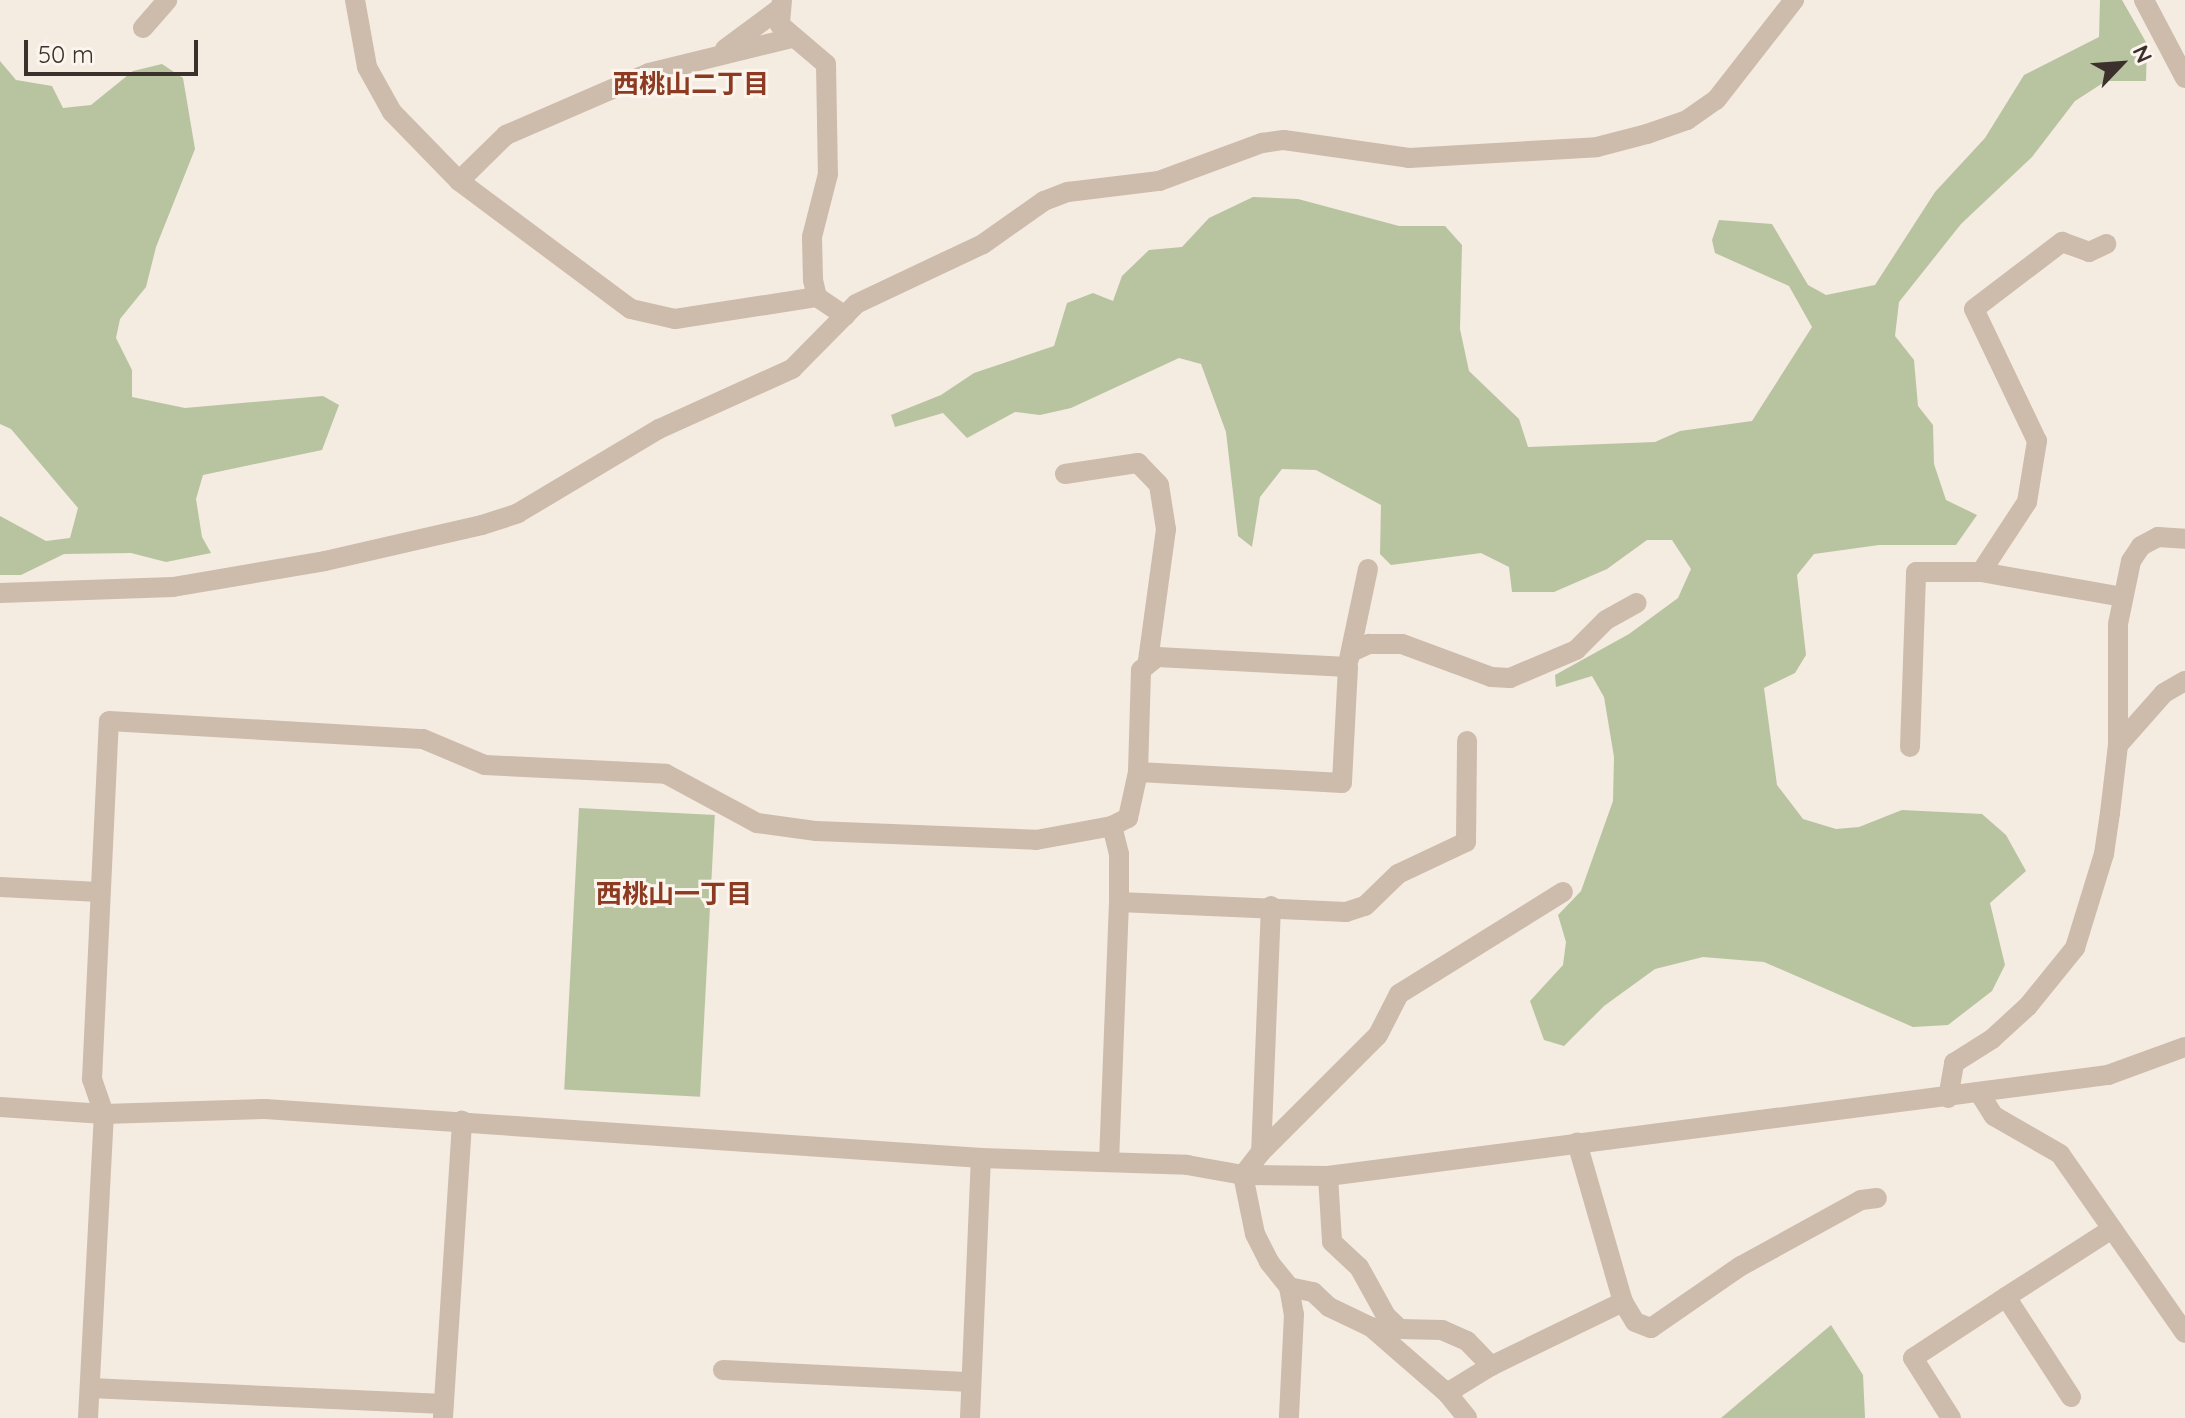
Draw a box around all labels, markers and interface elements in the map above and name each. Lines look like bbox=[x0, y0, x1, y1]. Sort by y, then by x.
scale bar bbox=[28, 24, 202, 74]
north arrow bbox=[2081, 24, 2161, 104]
text: 50 m bbox=[38, 39, 94, 69]
text: N bbox=[2127, 41, 2159, 67]
district label: 西桃山二丁目 bbox=[613, 68, 769, 100]
district label: 西桃山一丁目 bbox=[596, 878, 752, 910]

